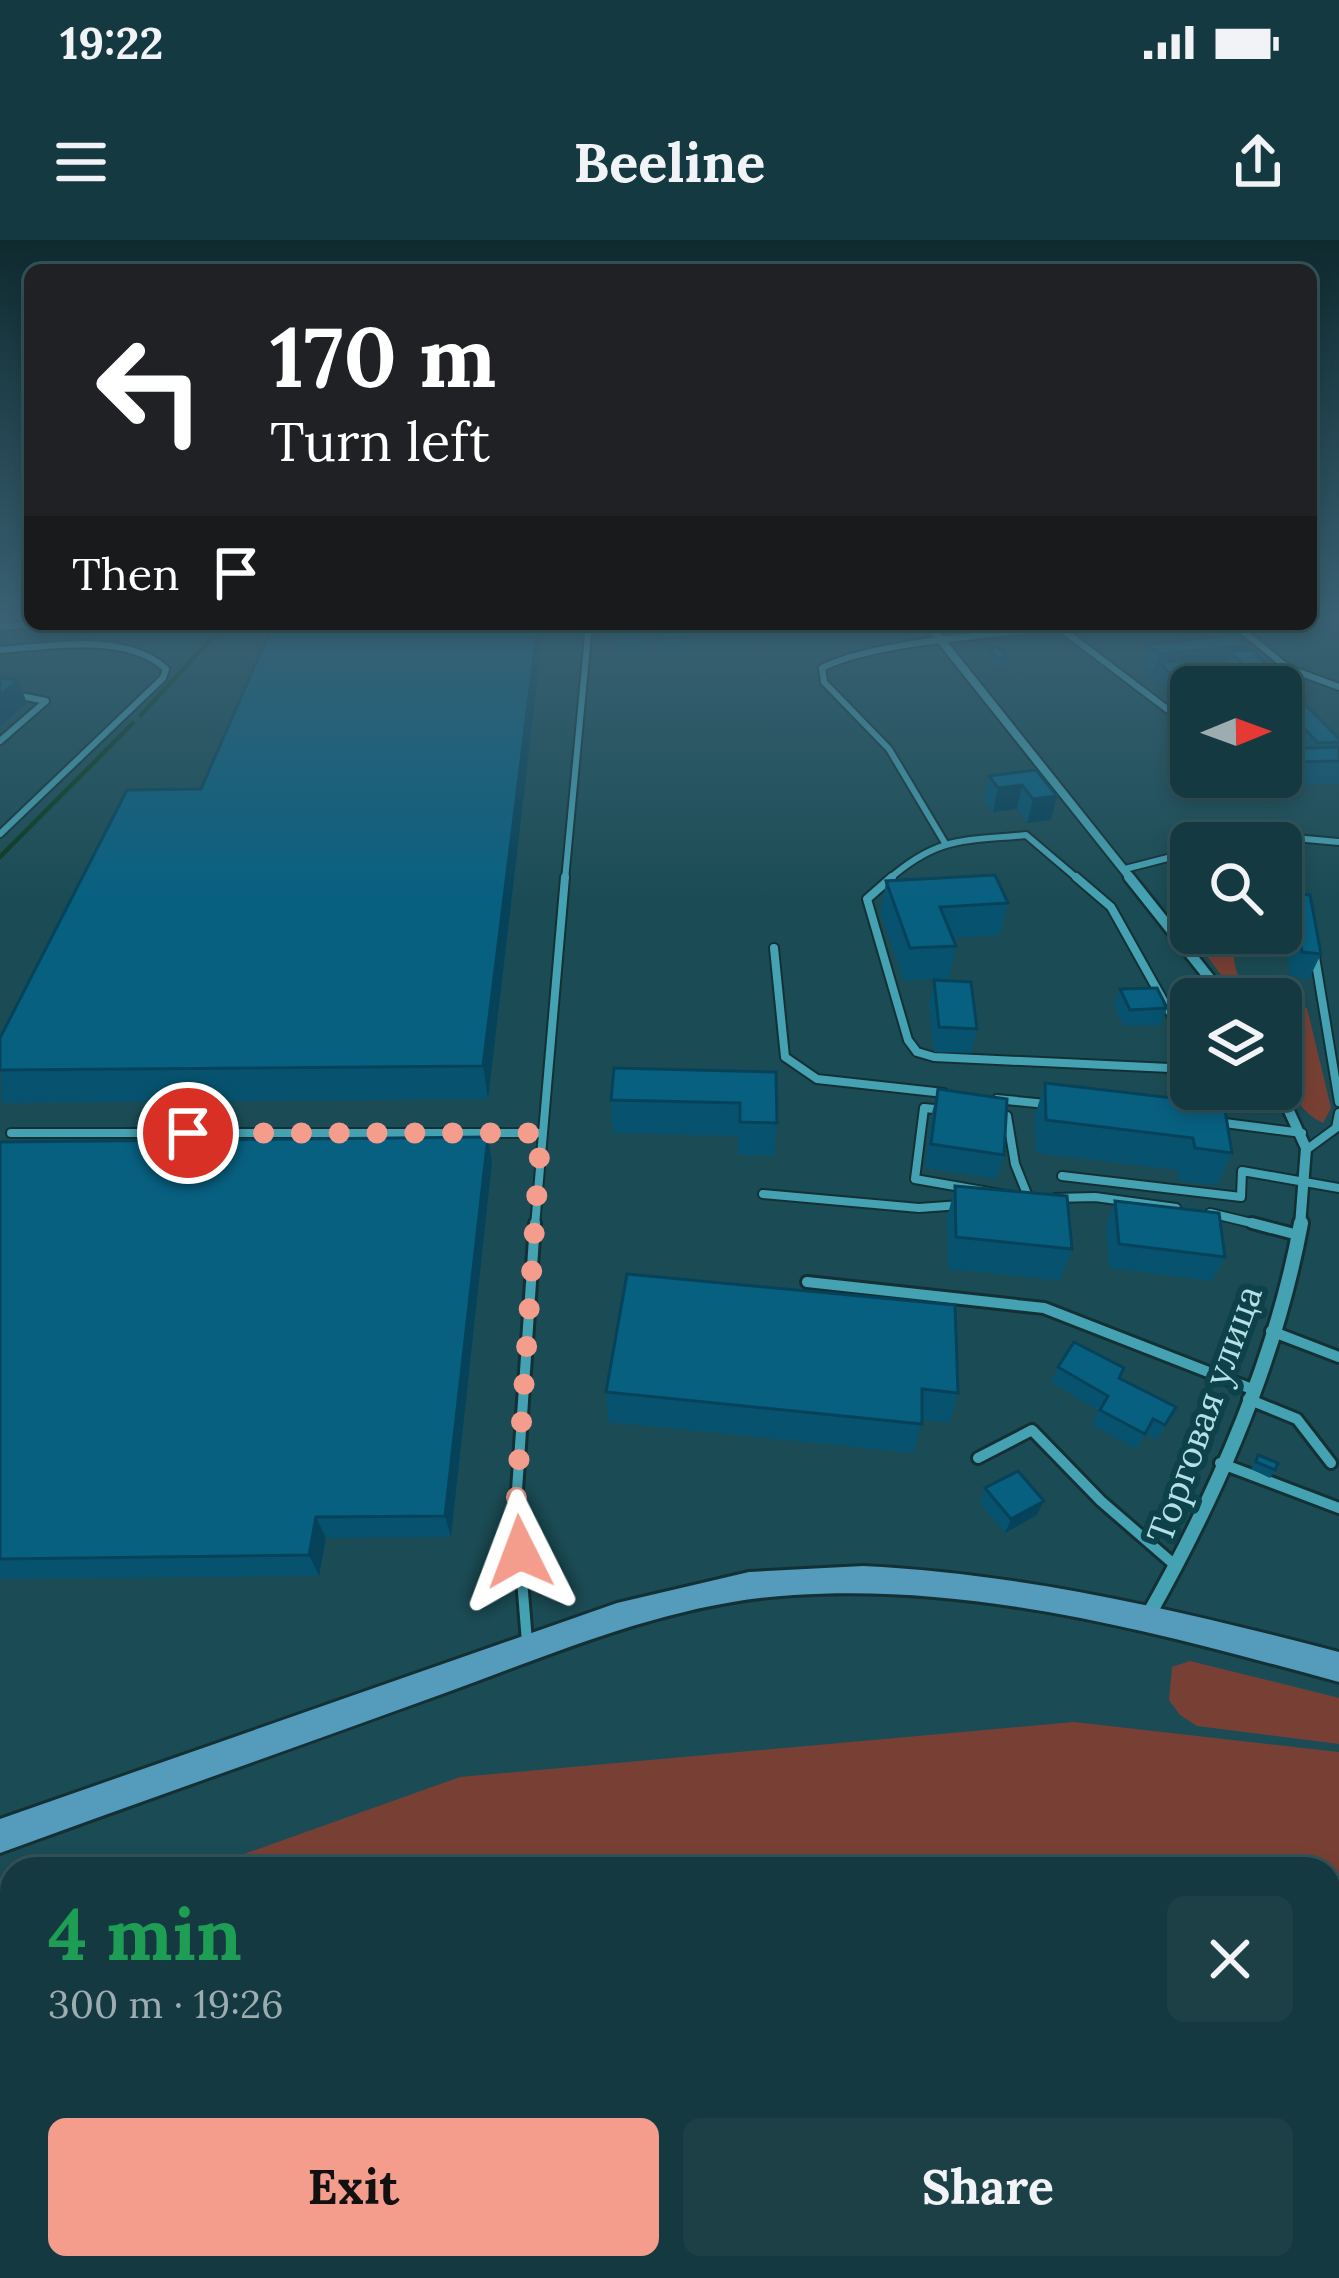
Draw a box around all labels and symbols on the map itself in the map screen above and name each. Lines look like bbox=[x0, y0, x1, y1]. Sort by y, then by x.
north arrow bbox=[1170, 666, 1302, 798]
pin bbox=[137, 1082, 239, 1184]
street label: Торговая улица bbox=[1136, 1279, 1272, 1549]
position arrow bbox=[457, 1489, 583, 1615]

